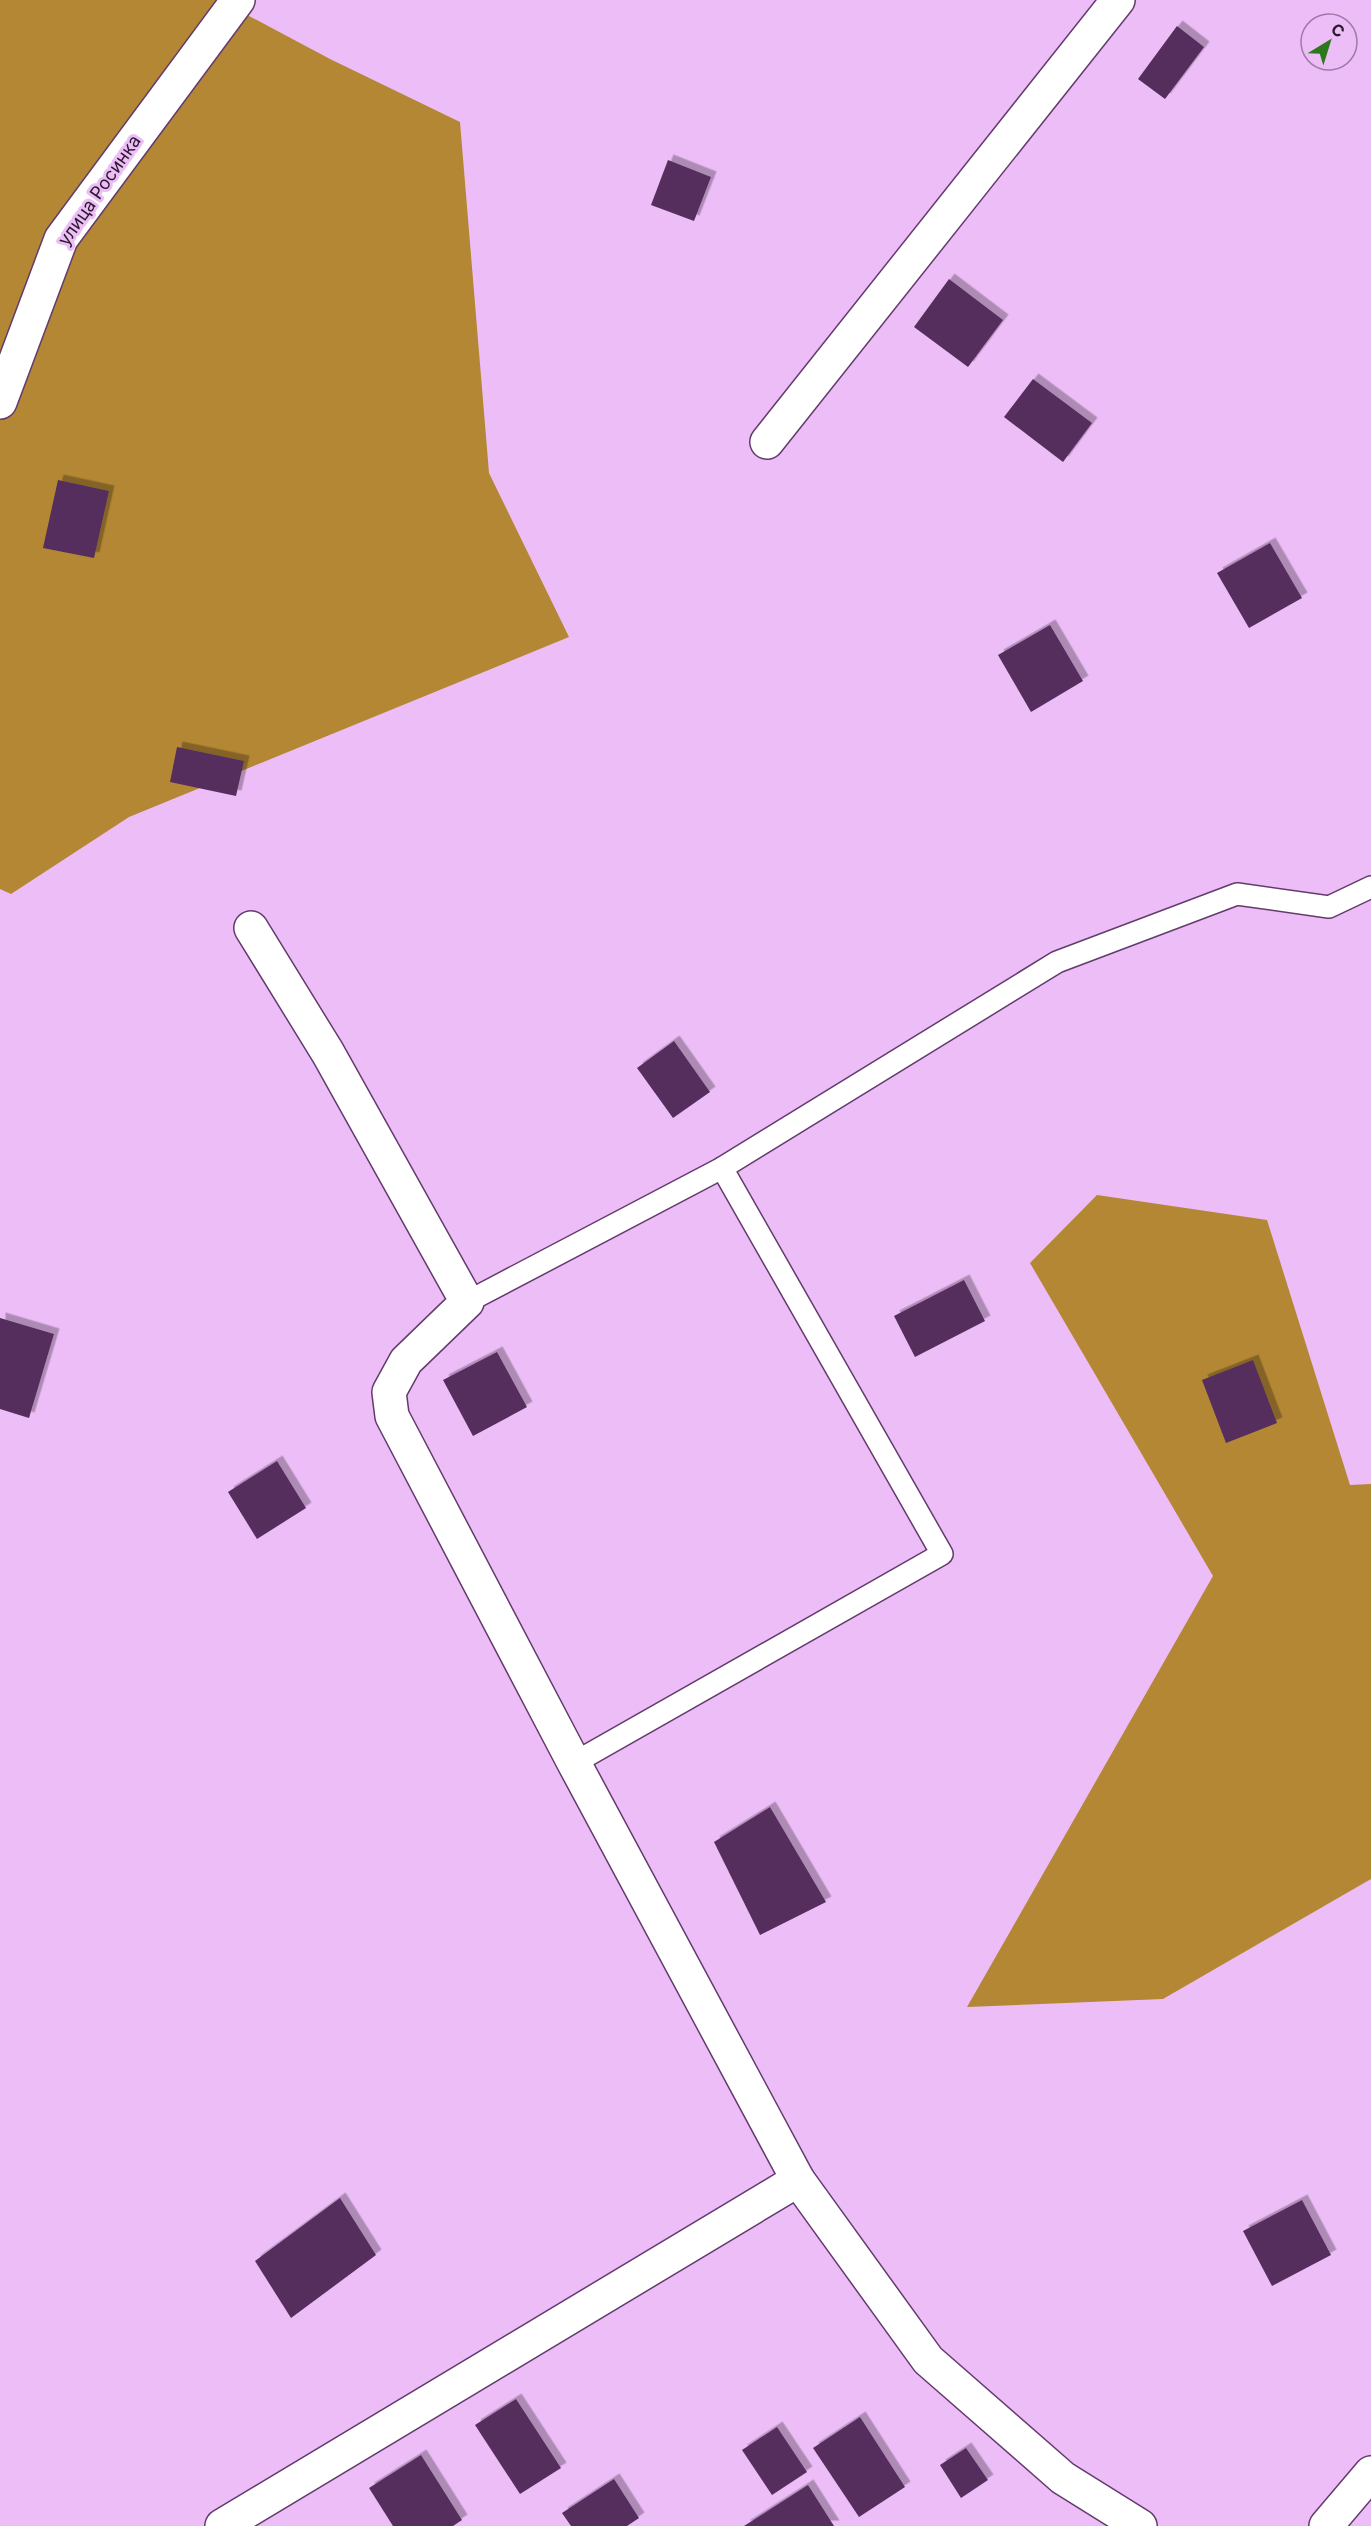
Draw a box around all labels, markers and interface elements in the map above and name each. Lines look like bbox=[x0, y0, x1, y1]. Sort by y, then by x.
north arrow bbox=[1299, 12, 1359, 72]
text: С bbox=[1327, 19, 1349, 42]
street label: улица Росинка bbox=[53, 131, 145, 249]

